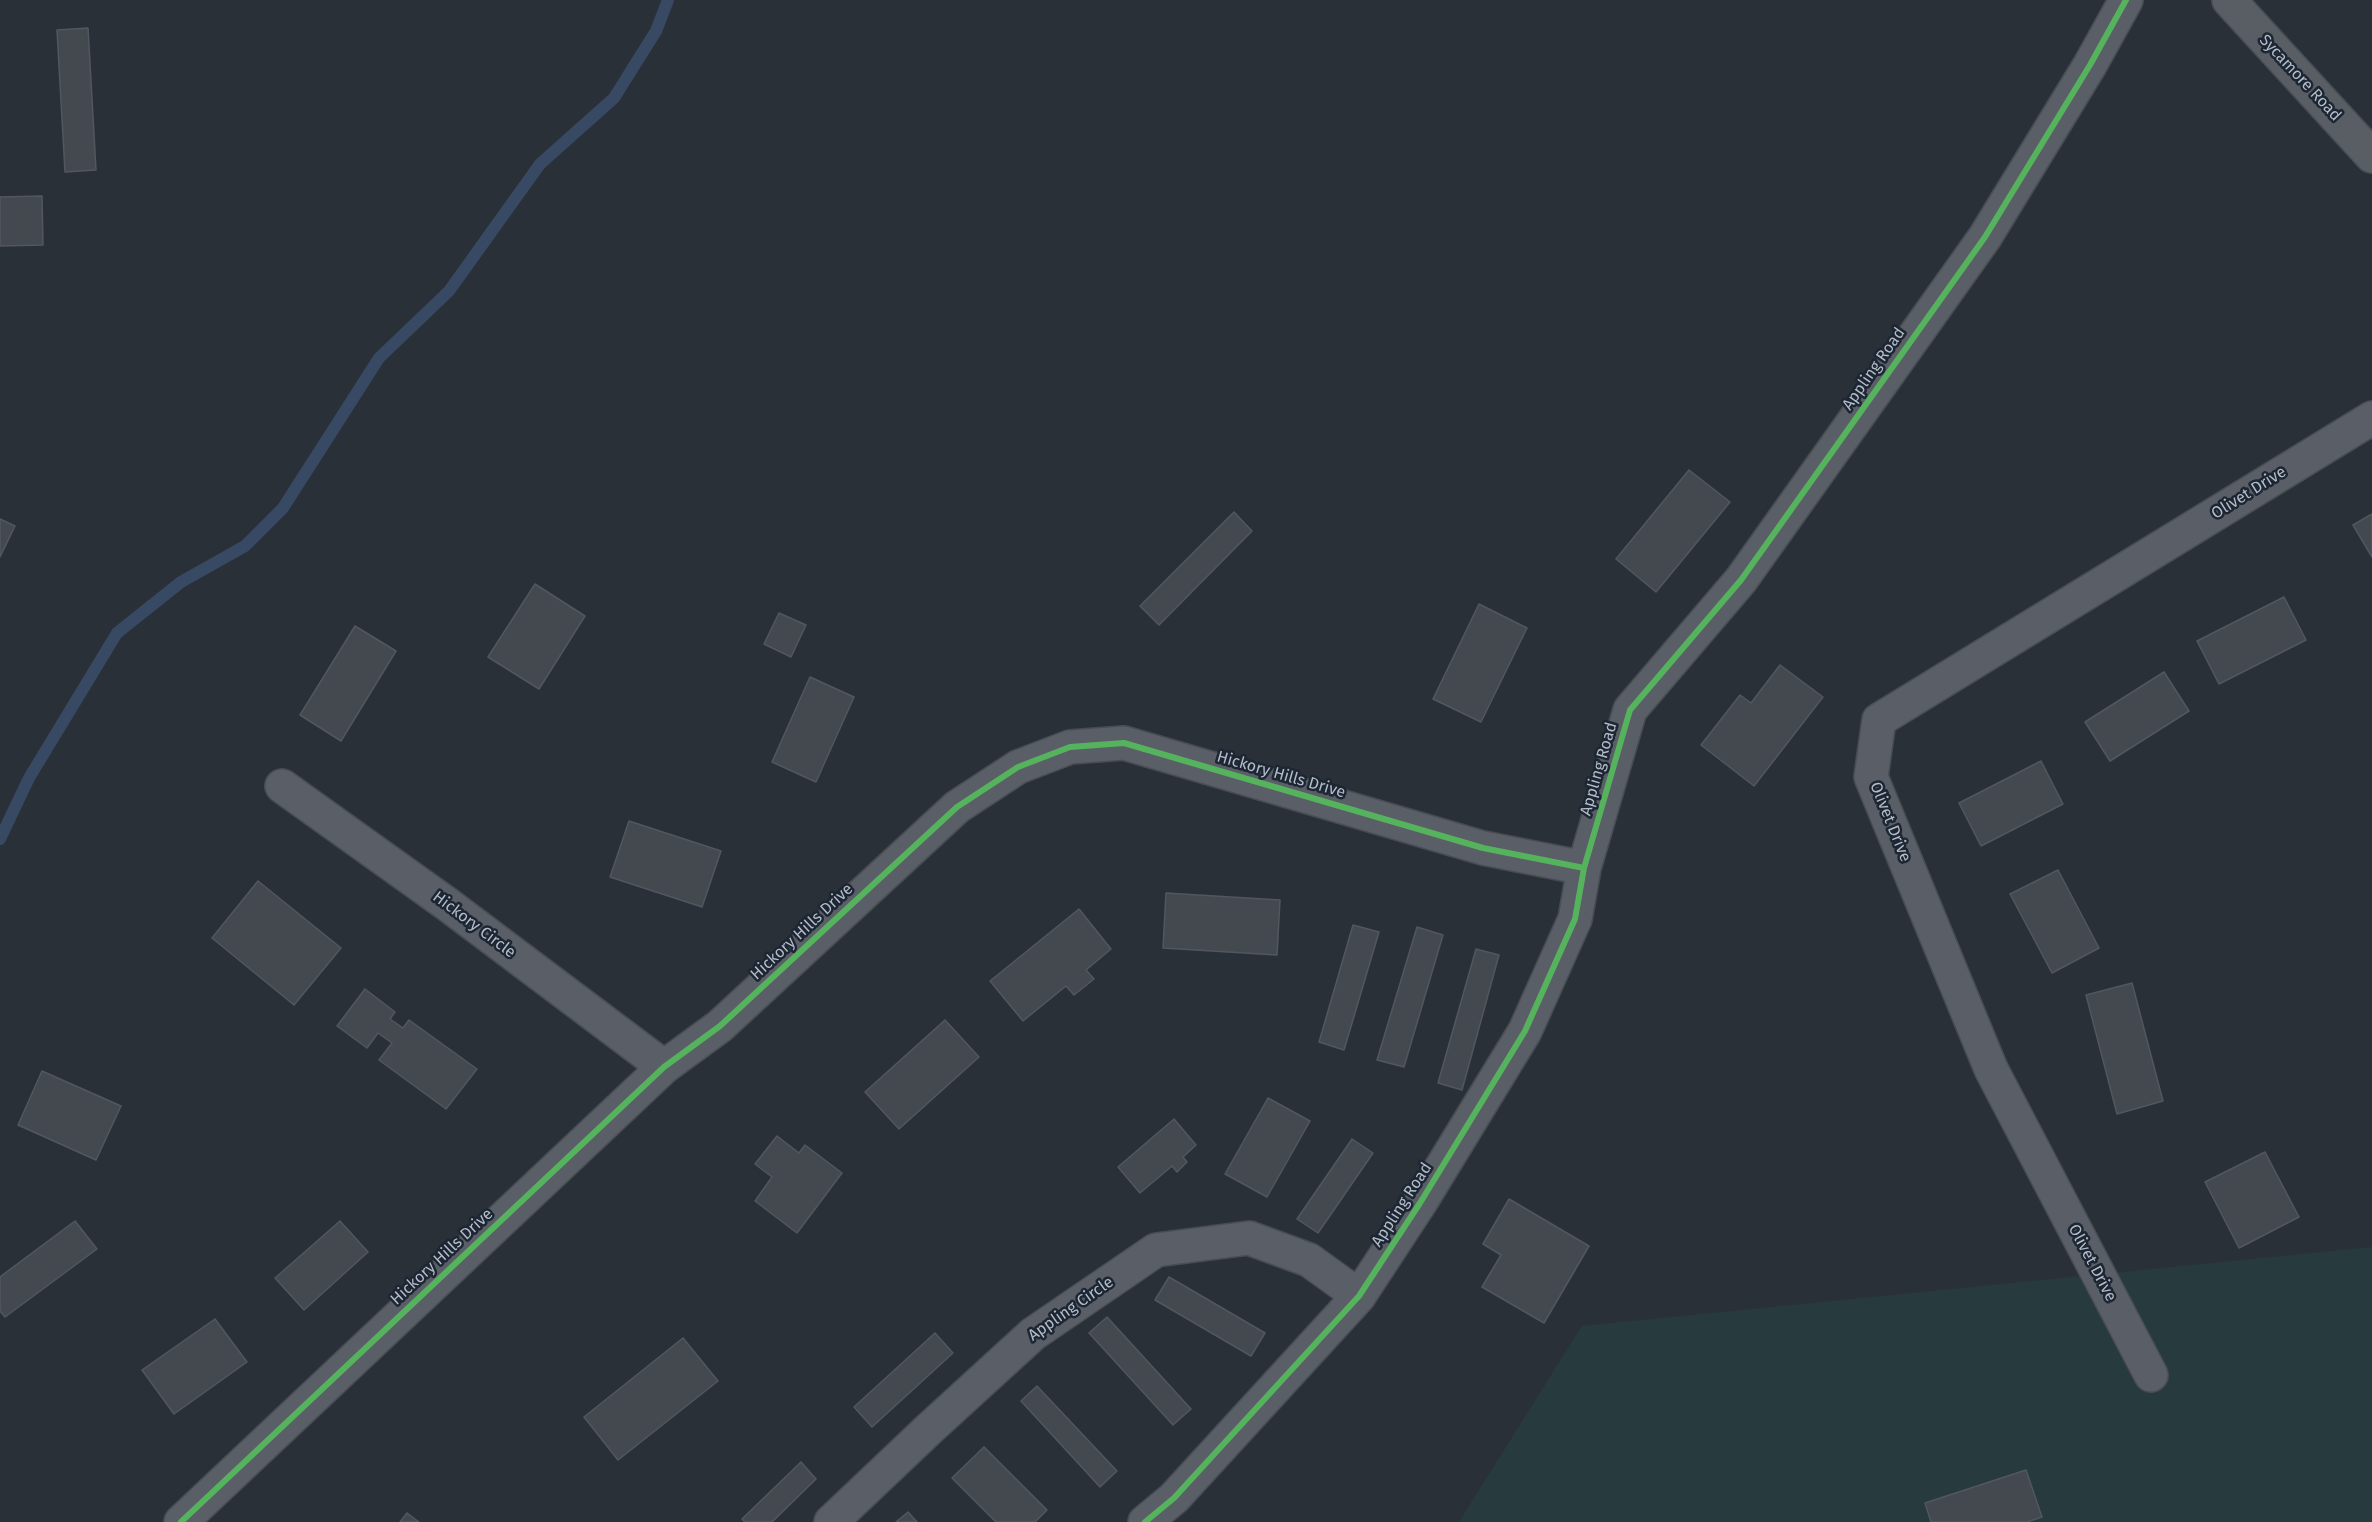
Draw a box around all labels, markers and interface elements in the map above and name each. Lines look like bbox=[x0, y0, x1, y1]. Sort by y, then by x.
street label: Sycamore Road bbox=[2255, 31, 2345, 125]
street label: Appling Road bbox=[1839, 324, 1909, 414]
street label: Olivet Drive bbox=[2208, 463, 2290, 523]
street label: Appling Road bbox=[1577, 720, 1621, 818]
street label: Hickory Hills Drive bbox=[1215, 747, 1347, 803]
street label: Olivet Drive bbox=[1865, 779, 1915, 865]
street label: Hickory Hills Drive bbox=[747, 880, 857, 984]
street label: Hickory Circle bbox=[429, 888, 519, 962]
street label: Appling Road bbox=[1368, 1159, 1436, 1251]
street label: Hickory Hills Drive bbox=[387, 1205, 497, 1309]
street label: Olivet Drive bbox=[2064, 1221, 2120, 1305]
street label: Appling Circle bbox=[1025, 1273, 1117, 1345]

